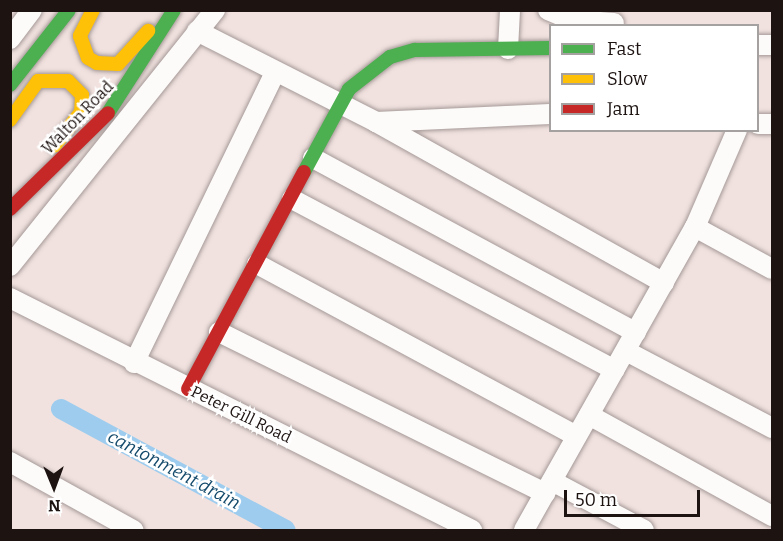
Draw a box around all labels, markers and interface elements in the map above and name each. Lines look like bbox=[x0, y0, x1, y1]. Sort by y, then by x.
legend bbox=[549, 24, 759, 132]
text: Fast bbox=[607, 38, 642, 60]
text: Slow bbox=[607, 68, 647, 90]
street label: Walton Road bbox=[38, 77, 118, 159]
text: Jam bbox=[607, 98, 640, 120]
street label: Peter Gill Road bbox=[188, 382, 294, 448]
water label: cantonment drain bbox=[104, 426, 244, 514]
north arrow bbox=[24, 457, 84, 517]
scale bar bbox=[567, 478, 704, 516]
text: 50 m bbox=[575, 489, 617, 511]
text: N bbox=[48, 496, 61, 515]

